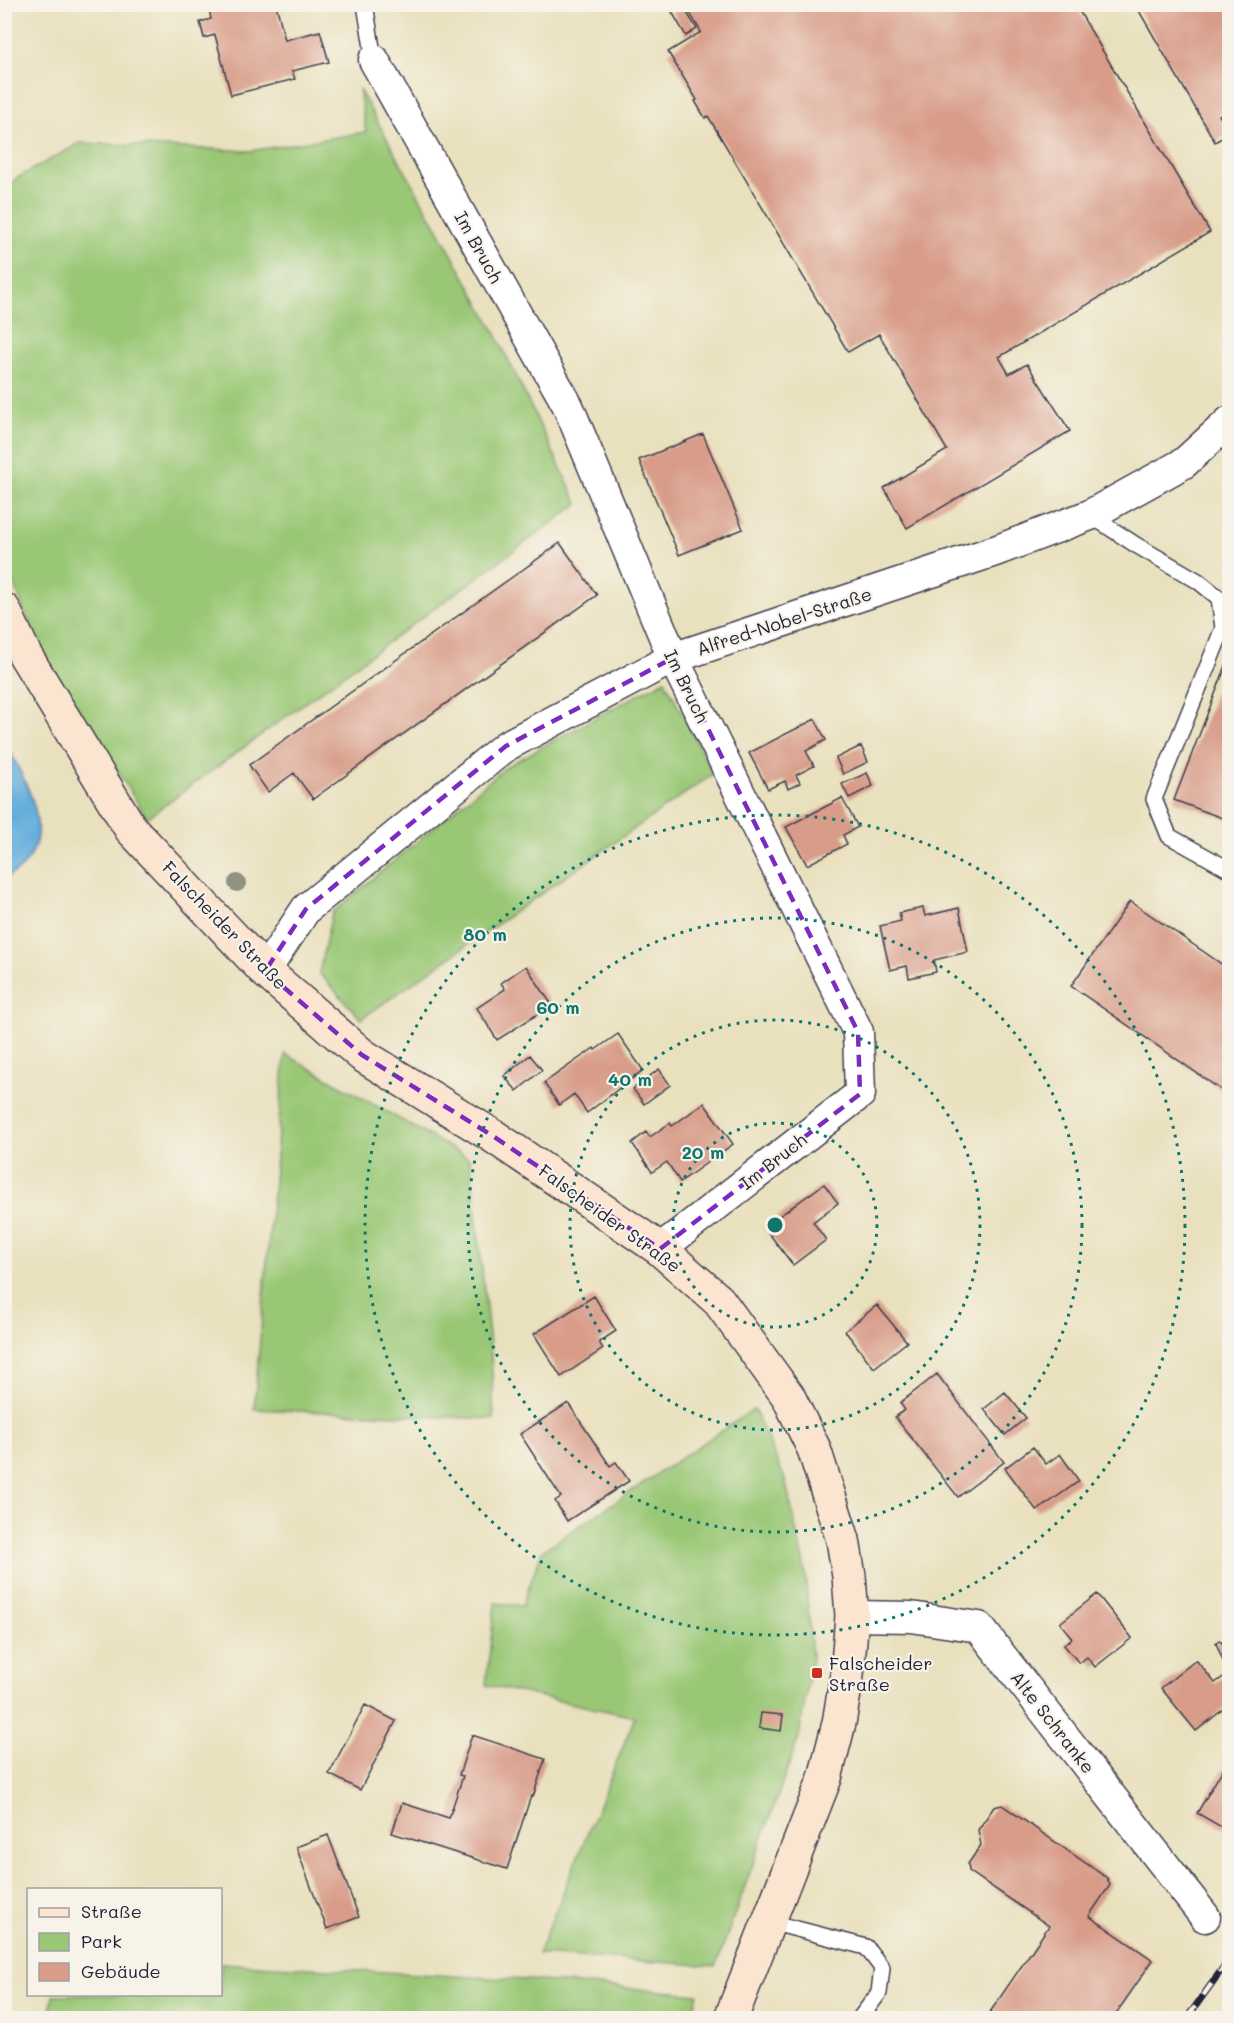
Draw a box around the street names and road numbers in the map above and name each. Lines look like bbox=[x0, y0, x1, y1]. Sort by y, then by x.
street label: Im Bruch bbox=[449, 207, 509, 287]
street label: Alfred-Nobel-Straße bbox=[693, 581, 875, 661]
street label: Im Bruch bbox=[659, 645, 715, 727]
street label: Falscheider Straße bbox=[157, 855, 293, 995]
street label: Im Bruch bbox=[735, 1127, 811, 1195]
street label: Falscheider Straße bbox=[534, 1158, 686, 1278]
street label: Alte Schranke bbox=[1005, 1666, 1101, 1778]

